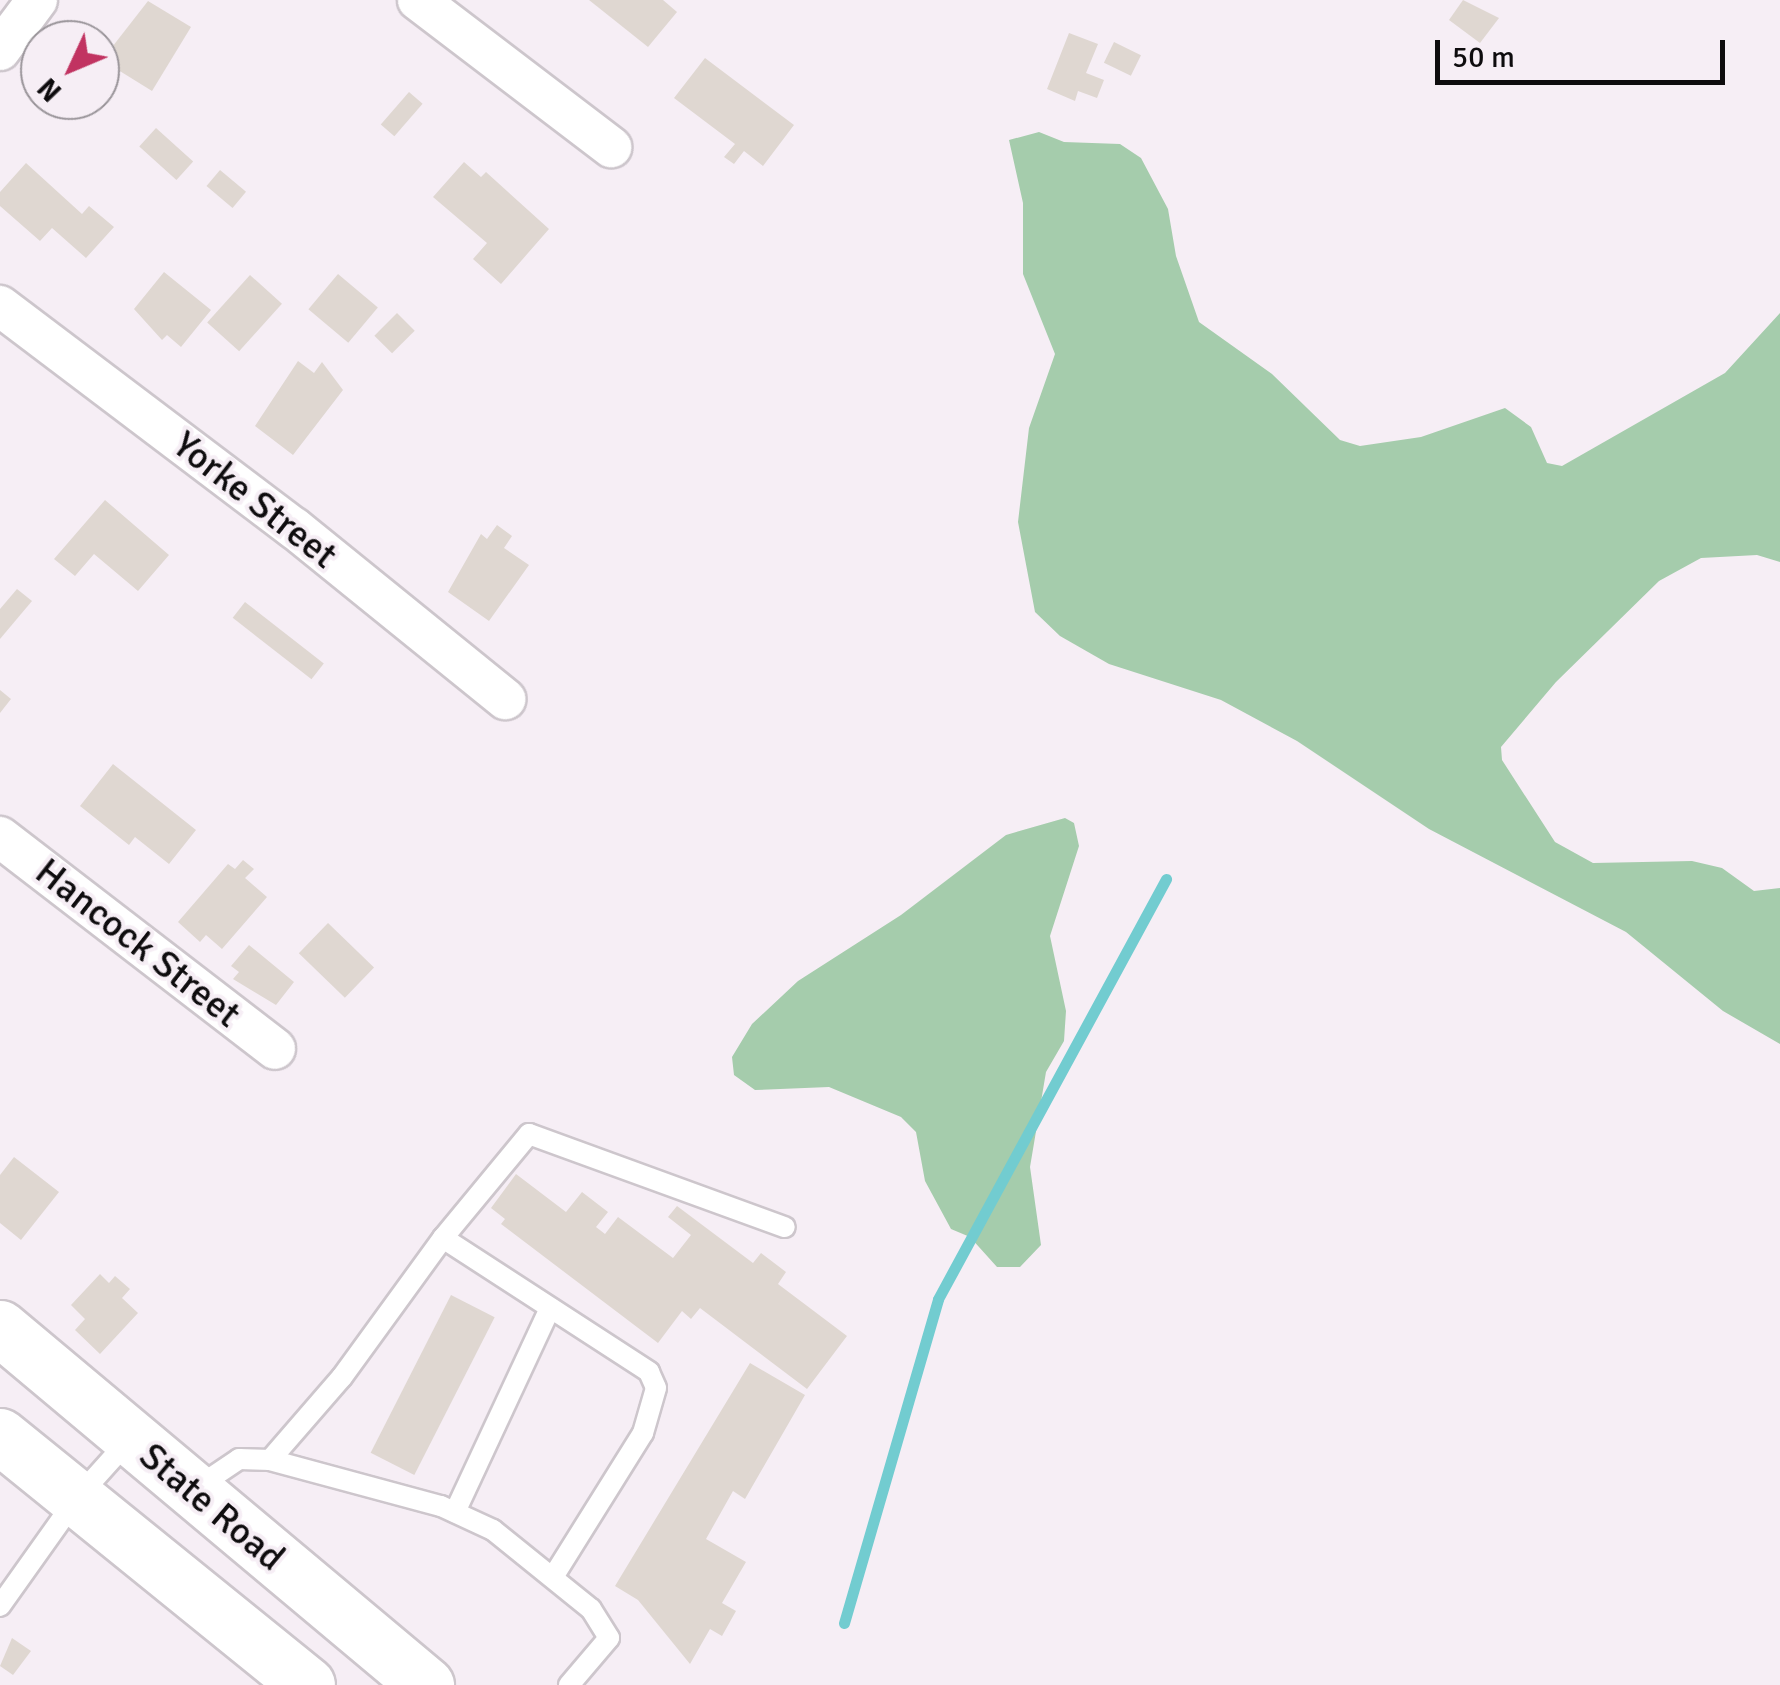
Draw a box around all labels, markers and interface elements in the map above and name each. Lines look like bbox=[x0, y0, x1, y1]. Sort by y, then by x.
north arrow bbox=[20, 20, 120, 120]
scale bar bbox=[1440, 20, 1730, 82]
text: 50 m bbox=[1452, 39, 1515, 76]
text: N bbox=[31, 71, 69, 108]
street label: Yorke Street bbox=[164, 422, 346, 578]
street label: Hancock Street bbox=[26, 849, 250, 1037]
street label: State Road bbox=[130, 1433, 294, 1581]

